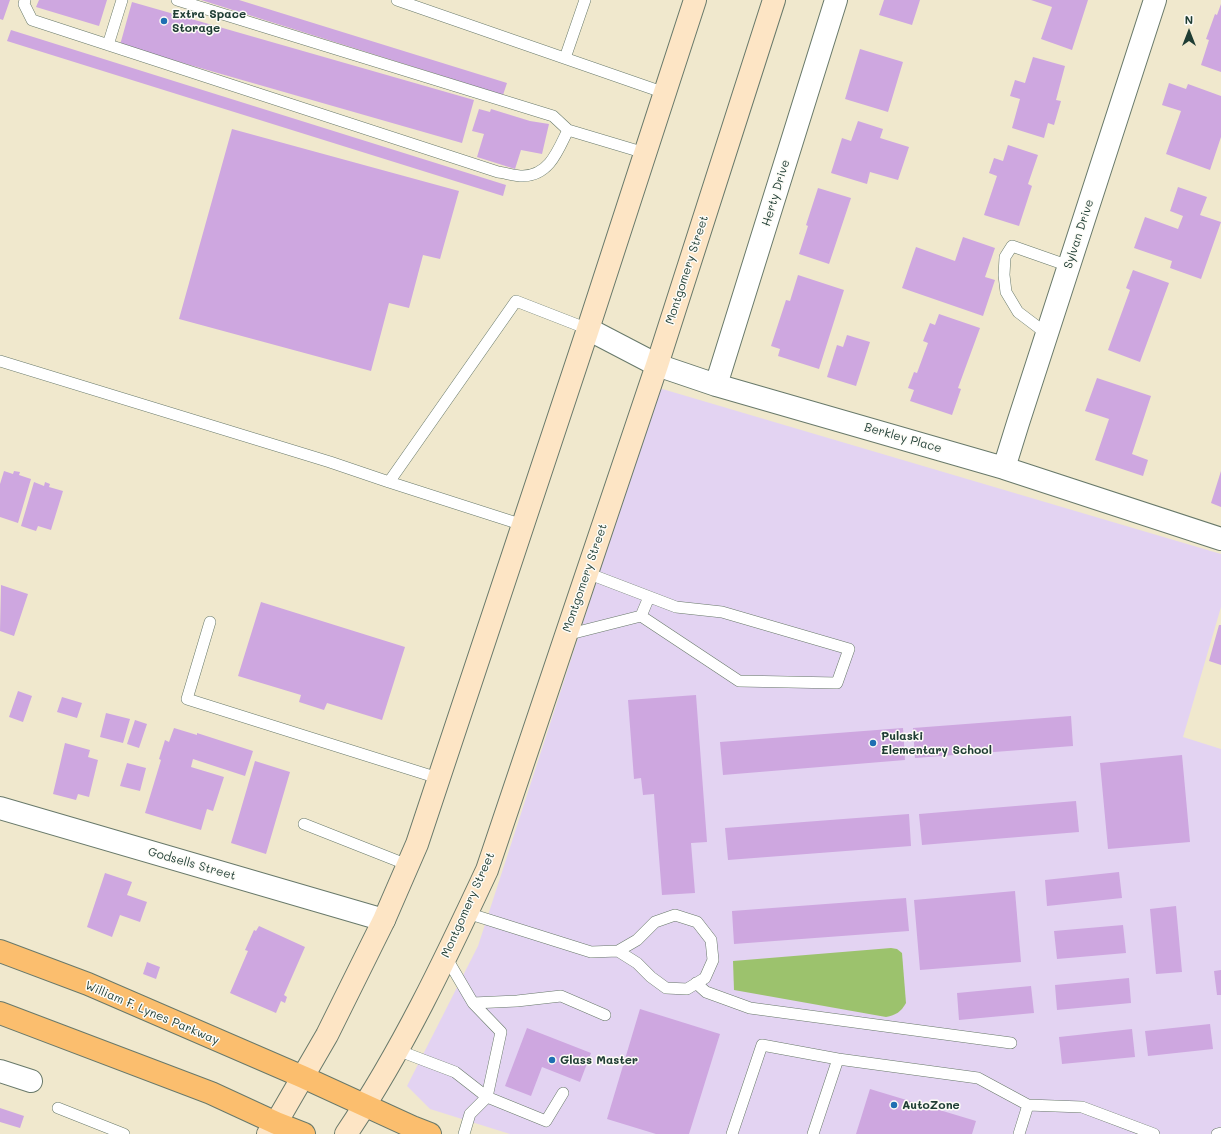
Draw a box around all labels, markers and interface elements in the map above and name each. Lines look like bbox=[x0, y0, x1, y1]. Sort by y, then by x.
place label: Extra Space Storage bbox=[172, 7, 246, 35]
north arrow bbox=[1169, 12, 1209, 52]
text: N bbox=[1185, 12, 1193, 27]
marker: Extra Space Storage bbox=[159, 16, 169, 26]
street label: Herty Drive bbox=[759, 158, 793, 228]
street label: Sylvan Drive bbox=[1061, 198, 1097, 270]
street label: Montgomery Street bbox=[663, 214, 711, 326]
street label: Berkley Place bbox=[863, 420, 943, 456]
street label: Montgomery Street bbox=[560, 522, 610, 634]
place label: Pulaski Elementary School bbox=[881, 729, 992, 757]
marker: Pulaski Elementary School bbox=[868, 738, 878, 748]
street label: Godsells Street bbox=[146, 845, 238, 883]
street label: Montgomery Street bbox=[438, 850, 498, 960]
street label: William F. Lynes Parkway bbox=[83, 978, 221, 1048]
place label: Glass Master bbox=[560, 1053, 638, 1067]
marker: Glass Master bbox=[547, 1055, 557, 1065]
place label: AutoZone bbox=[902, 1098, 960, 1112]
marker: AutoZone bbox=[889, 1100, 899, 1110]

